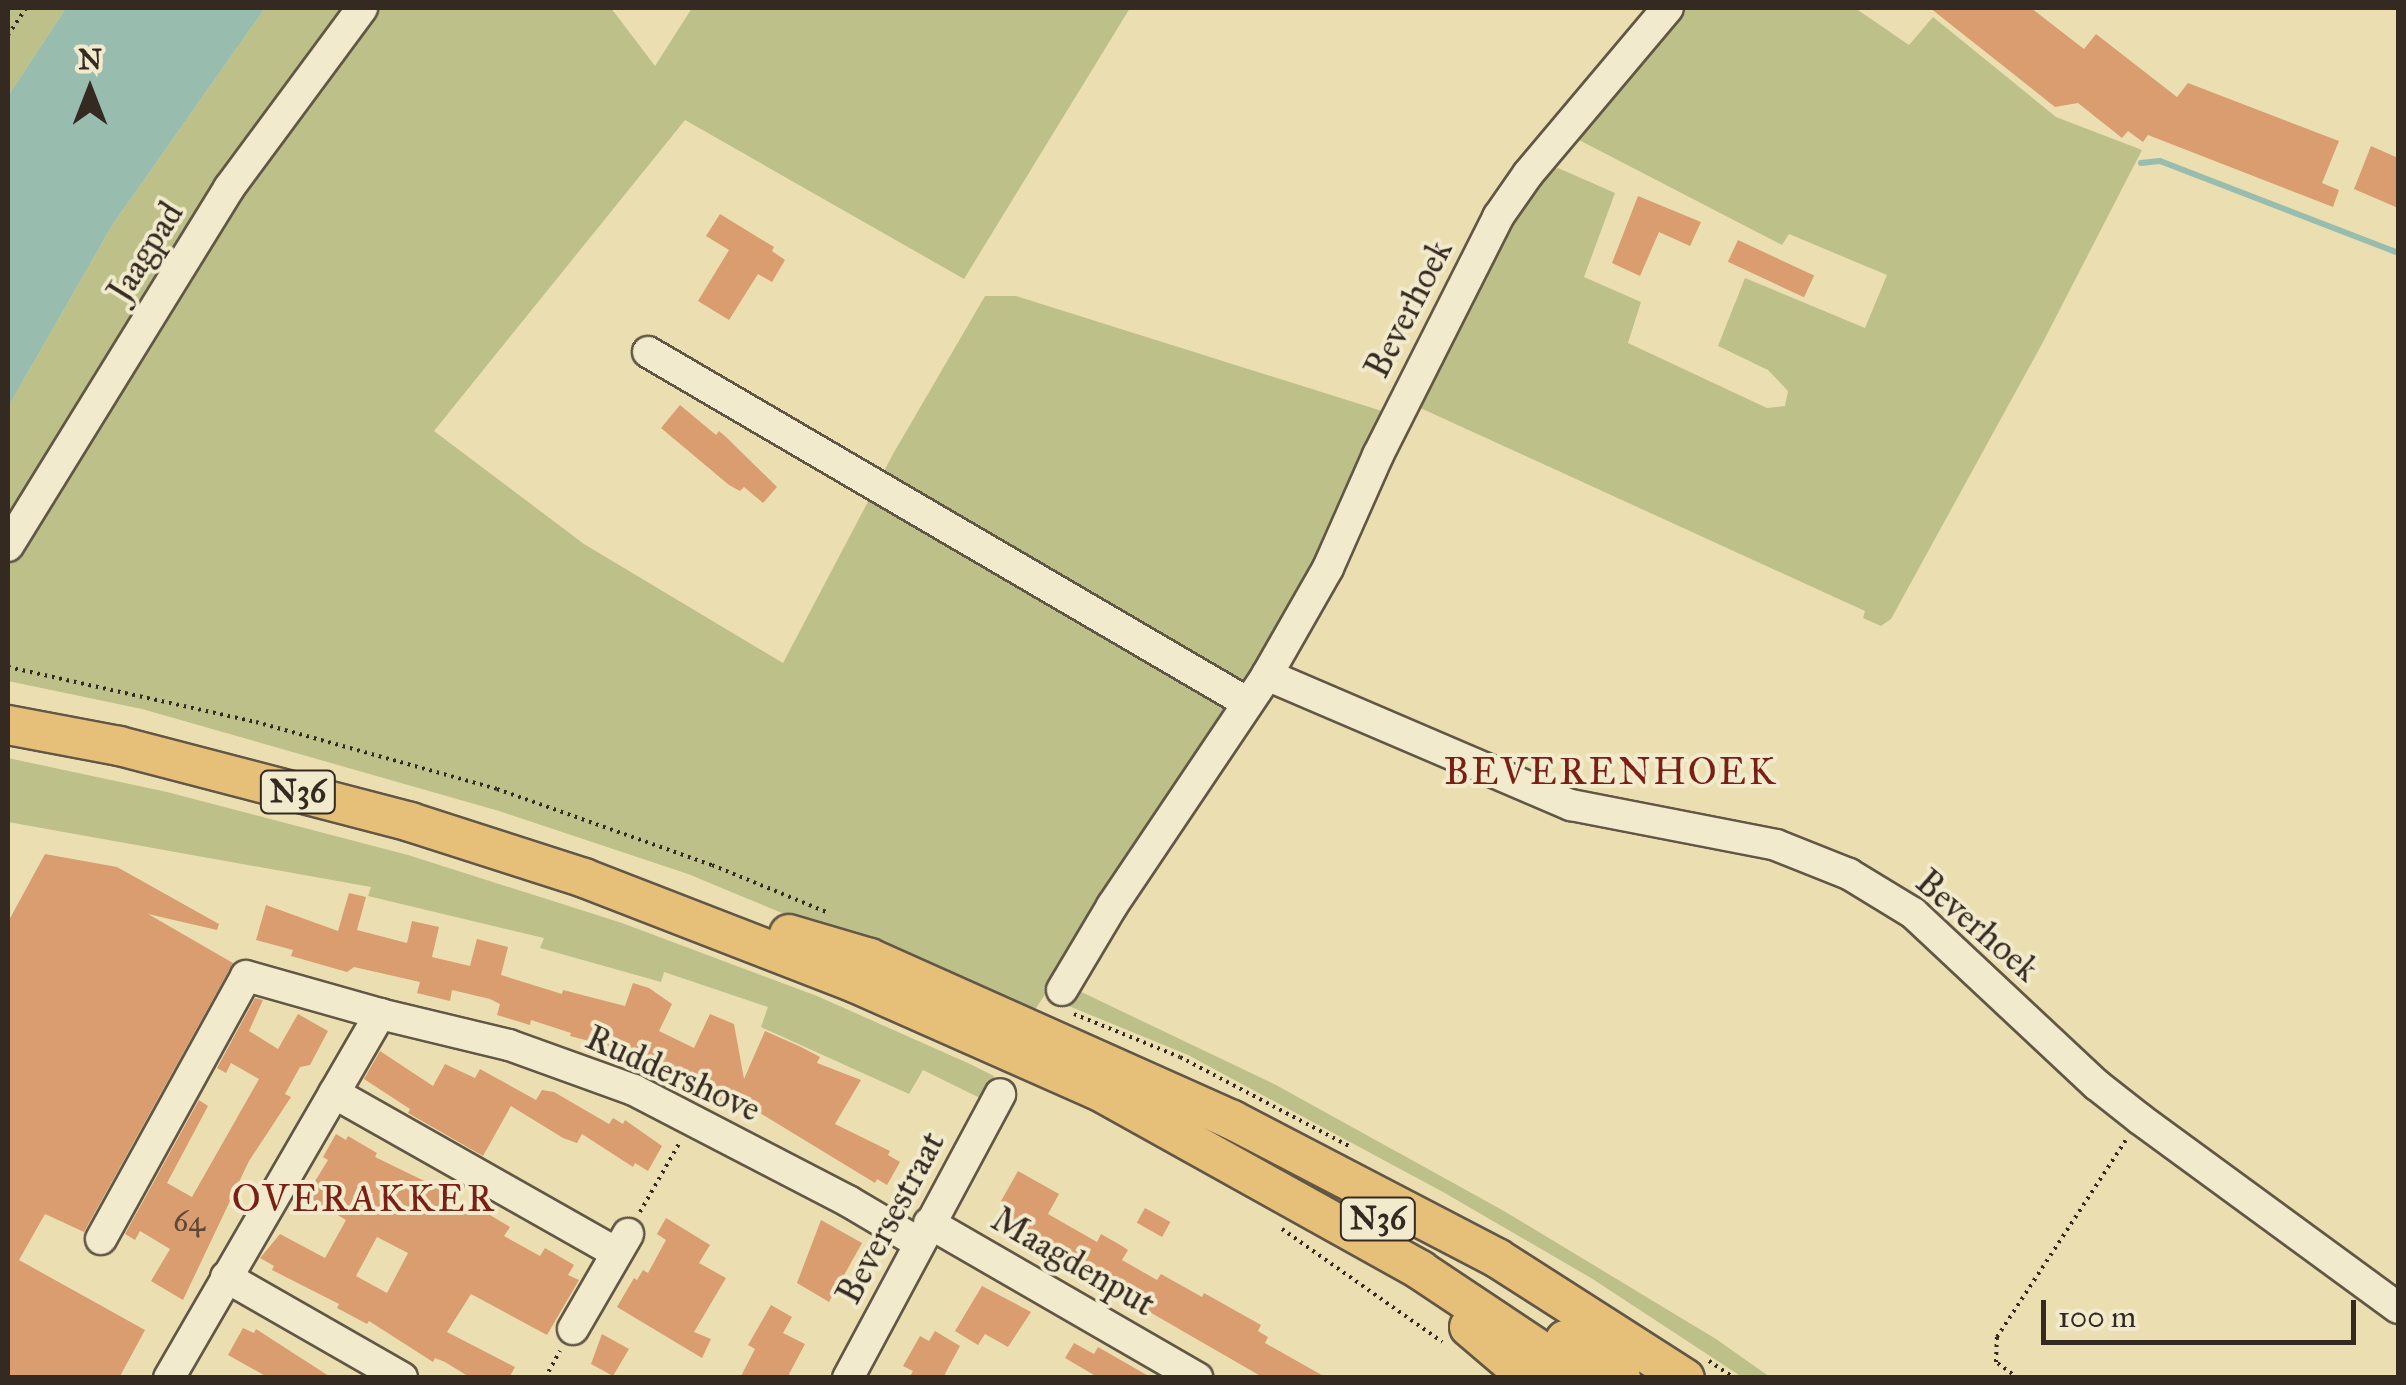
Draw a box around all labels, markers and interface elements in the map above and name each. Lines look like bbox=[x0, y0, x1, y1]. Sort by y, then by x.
north arrow bbox=[40, 40, 140, 140]
text: N bbox=[78, 42, 102, 77]
street label: Jaagpad bbox=[99, 195, 193, 309]
street label: Beverhoek bbox=[1356, 233, 1462, 385]
district label: BEVERENHOEK bbox=[1444, 749, 1778, 795]
road number: N36 bbox=[258, 765, 338, 819]
street label: Beverhoek bbox=[1907, 861, 2047, 991]
street label: Ruddershove bbox=[579, 1017, 767, 1131]
street label: Beversestraat bbox=[828, 1125, 954, 1311]
district label: OVERAKKER bbox=[232, 1176, 496, 1222]
road number: N36 bbox=[1338, 1192, 1418, 1246]
street label: Maagdenput bbox=[984, 1198, 1162, 1326]
house number: 64 bbox=[173, 1203, 205, 1239]
scale bar bbox=[2046, 1280, 2361, 1342]
text: 100 m bbox=[2058, 1299, 2136, 1335]

